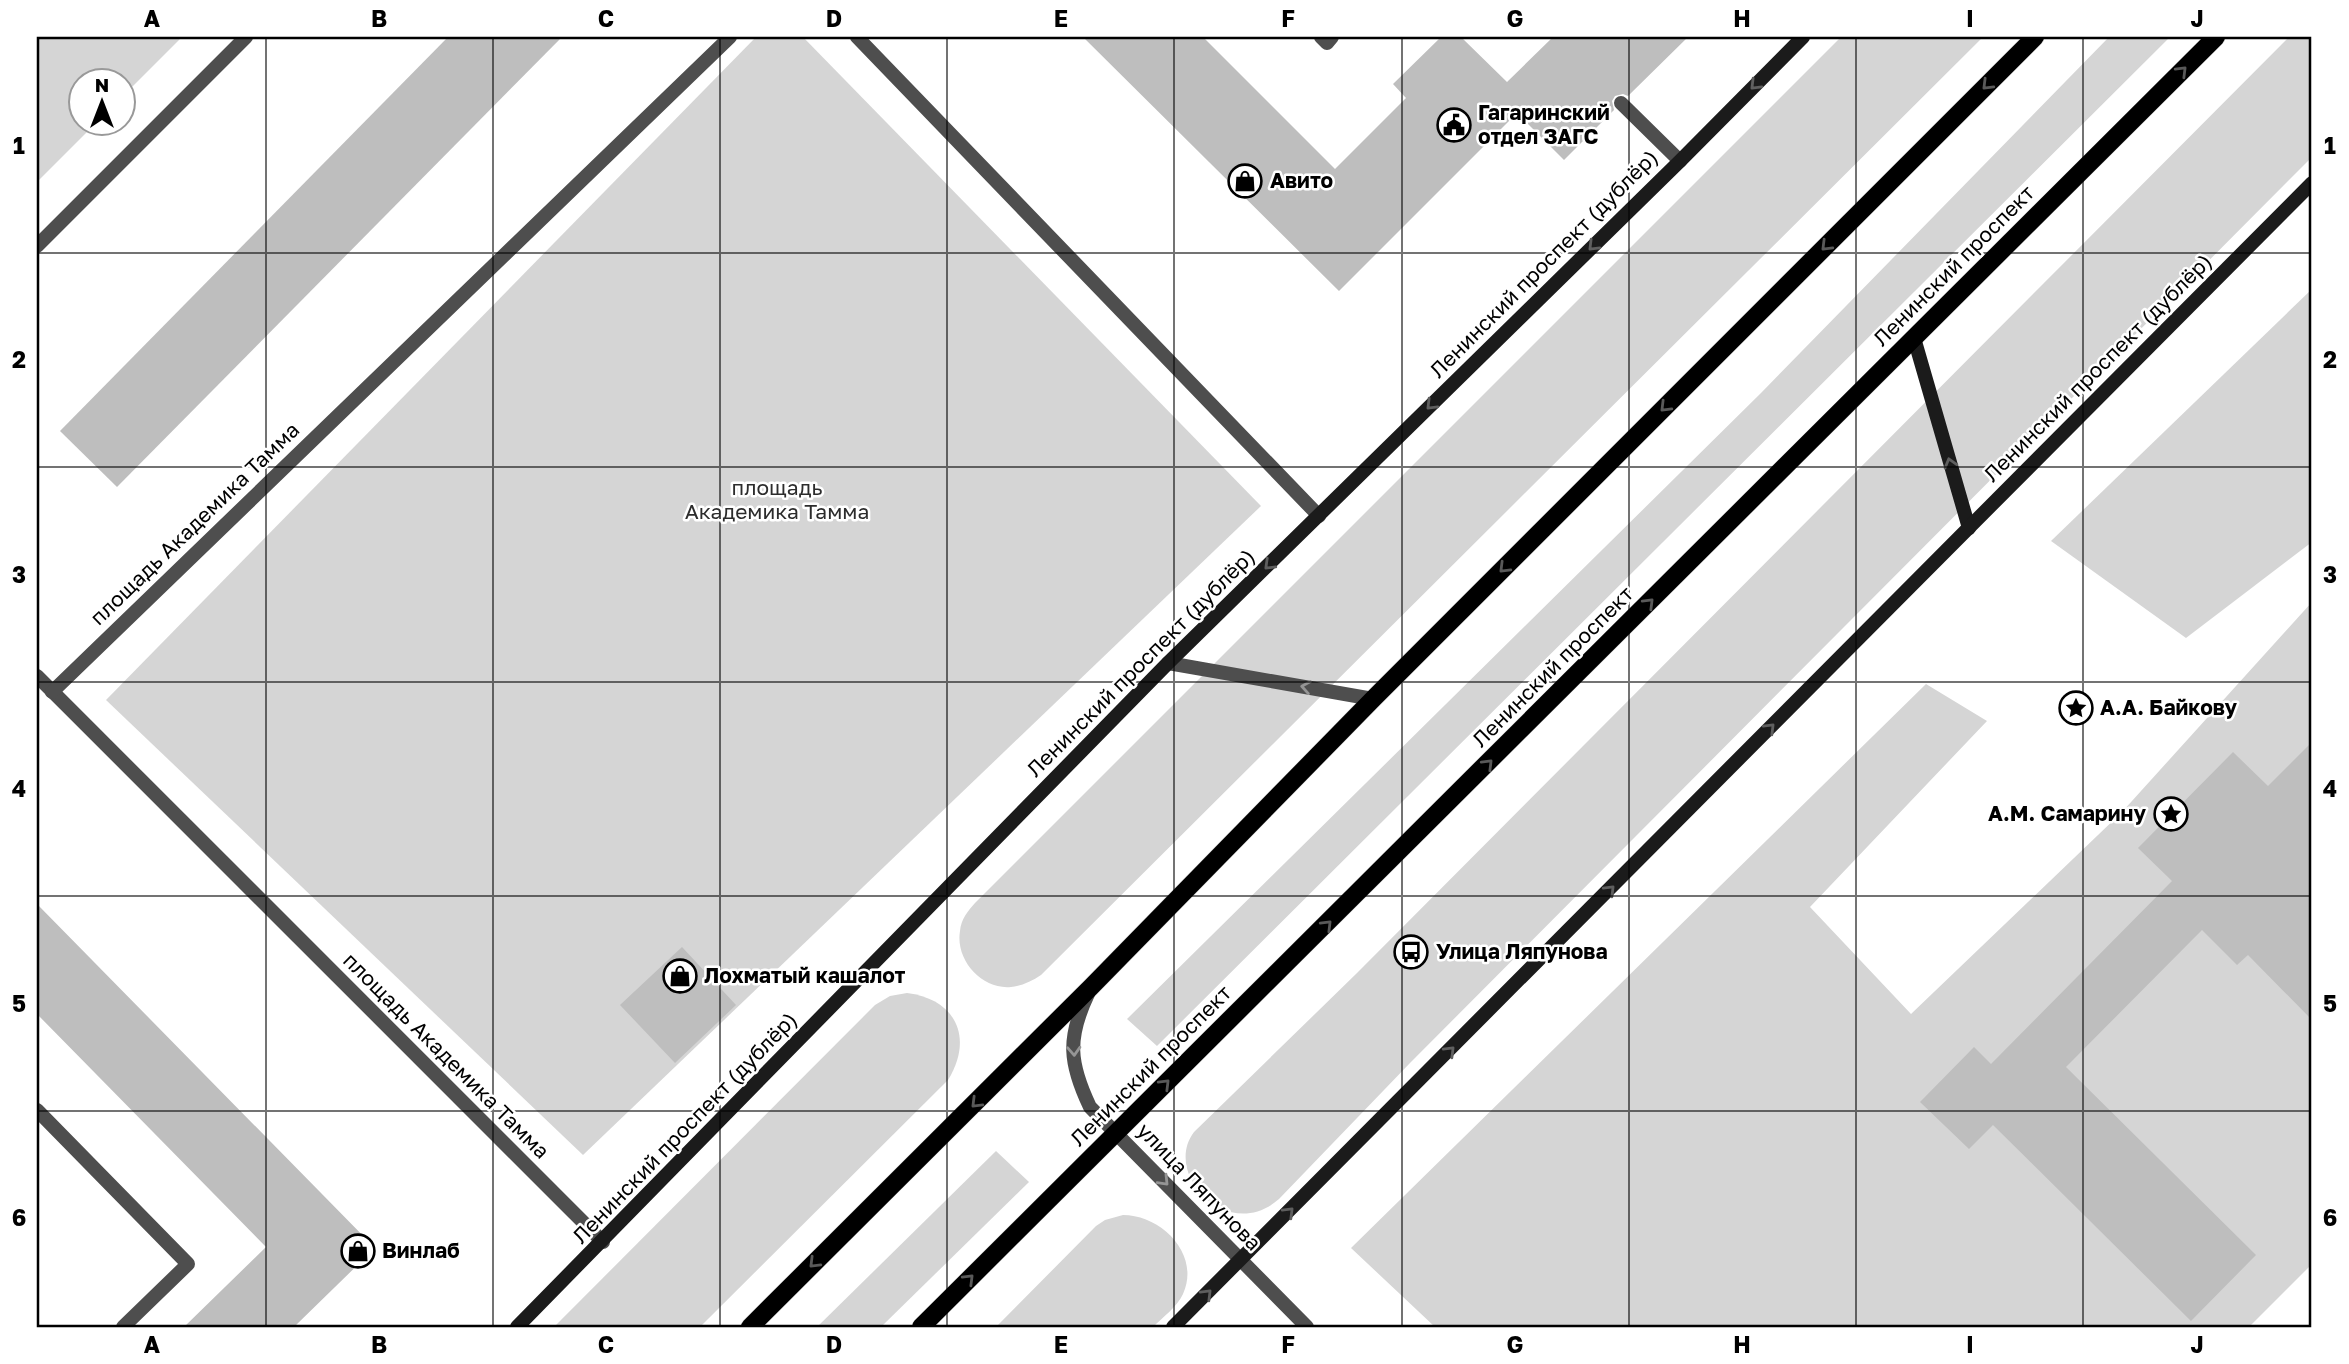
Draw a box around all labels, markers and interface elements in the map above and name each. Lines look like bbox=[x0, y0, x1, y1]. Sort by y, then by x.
text: A bbox=[144, 4, 161, 32]
text: B bbox=[371, 4, 387, 32]
text: C bbox=[598, 4, 614, 32]
text: D bbox=[826, 4, 842, 32]
text: E bbox=[1054, 4, 1068, 32]
text: F bbox=[1281, 4, 1295, 32]
text: G bbox=[1507, 4, 1523, 32]
text: H bbox=[1733, 4, 1751, 32]
text: I bbox=[1966, 4, 1974, 32]
text: J bbox=[2190, 4, 2204, 32]
north arrow bbox=[66, 66, 136, 136]
one-way arrow bbox=[2174, 66, 2187, 79]
text: N bbox=[95, 73, 109, 96]
one-way arrow bbox=[1750, 77, 1763, 90]
one-way arrow bbox=[1983, 77, 1995, 89]
place label: Гагаринский отдел ЗАГС bbox=[1478, 99, 1610, 149]
public building icon: Гагаринский отдел ЗАГС bbox=[1435, 106, 1473, 144]
text: 1 bbox=[13, 131, 25, 159]
text: 1 bbox=[2324, 131, 2336, 159]
street label: Ленинский проспект (дублёр) bbox=[1424, 144, 1663, 383]
shop icon: Авито bbox=[1226, 162, 1264, 200]
place label: Авито bbox=[1270, 167, 1333, 193]
street label: Ленинский проспект bbox=[1867, 179, 2039, 351]
one-way arrow bbox=[1589, 237, 1602, 250]
one-way arrow bbox=[1822, 238, 1834, 250]
street label: Ленинский проспект (дублёр) bbox=[1978, 248, 2217, 487]
text: 2 bbox=[12, 345, 26, 373]
text: 2 bbox=[2323, 345, 2337, 373]
one-way arrow bbox=[1427, 397, 1440, 410]
one-way arrow bbox=[1661, 398, 1674, 411]
street label: площадь Академика Тамма bbox=[84, 416, 304, 630]
one-way arrow bbox=[1943, 457, 1958, 469]
park label: площадь Академика Тамма bbox=[685, 474, 869, 524]
street label: Ленинский проспект (дублёр) bbox=[1021, 543, 1260, 782]
one-way arrow bbox=[1264, 556, 1277, 569]
one-way arrow bbox=[1500, 559, 1513, 572]
text: 3 bbox=[12, 560, 26, 588]
text: 3 bbox=[2323, 560, 2337, 588]
street label: Ленинский проспект bbox=[1466, 580, 1638, 752]
one-way arrow bbox=[1641, 599, 1653, 611]
one-way arrow bbox=[1300, 680, 1312, 695]
place icon: А.А. Байкову bbox=[2057, 689, 2095, 727]
place label: А.А. Байкову bbox=[2100, 694, 2237, 720]
one-way arrow bbox=[1762, 723, 1775, 736]
one-way arrow bbox=[1480, 760, 1492, 772]
text: 4 bbox=[12, 774, 26, 802]
text: 4 bbox=[2323, 774, 2337, 802]
place icon: А.М. Самарину bbox=[2152, 795, 2190, 833]
place label: А.М. Самарину bbox=[1988, 800, 2146, 826]
one-way arrow bbox=[1602, 885, 1615, 898]
one-way arrow bbox=[1319, 920, 1332, 933]
bus stop icon: Улица Ляпунова bbox=[1392, 933, 1430, 971]
place label: Улица Ляпунова bbox=[1436, 938, 1608, 964]
street label: площадь Академика Тамма bbox=[338, 947, 555, 1164]
shop icon: Лохматый кашалот bbox=[661, 957, 699, 995]
place label: Лохматый кашалот bbox=[704, 962, 906, 988]
street label: Ленинский проспект bbox=[1064, 979, 1236, 1151]
text: 5 bbox=[12, 989, 26, 1017]
text: 5 bbox=[2323, 989, 2337, 1017]
street label: Ленинский проспект (дублёр) bbox=[567, 1006, 802, 1249]
one-way arrow bbox=[1066, 1046, 1081, 1057]
one-way arrow bbox=[1441, 1046, 1454, 1059]
one-way arrow bbox=[1157, 1080, 1170, 1093]
one-way arrow bbox=[971, 1094, 984, 1107]
street label: улица Ляпунова bbox=[1132, 1117, 1267, 1255]
one-way arrow bbox=[1156, 1173, 1169, 1186]
text: 6 bbox=[12, 1203, 26, 1231]
text: 6 bbox=[2323, 1203, 2337, 1231]
one-way arrow bbox=[1281, 1208, 1293, 1220]
shop icon: Винлаб bbox=[339, 1232, 377, 1270]
place label: Винлаб bbox=[382, 1237, 460, 1263]
one-way arrow bbox=[809, 1254, 822, 1267]
one-way arrow bbox=[961, 1274, 974, 1287]
one-way arrow bbox=[1199, 1289, 1212, 1302]
text: A bbox=[144, 1330, 161, 1358]
text: B bbox=[371, 1330, 387, 1358]
text: C bbox=[598, 1330, 614, 1358]
text: D bbox=[826, 1330, 842, 1358]
text: E bbox=[1054, 1330, 1068, 1358]
text: F bbox=[1281, 1330, 1295, 1358]
text: G bbox=[1507, 1330, 1523, 1358]
text: H bbox=[1733, 1330, 1751, 1358]
text: I bbox=[1966, 1330, 1974, 1358]
text: J bbox=[2190, 1330, 2204, 1358]

